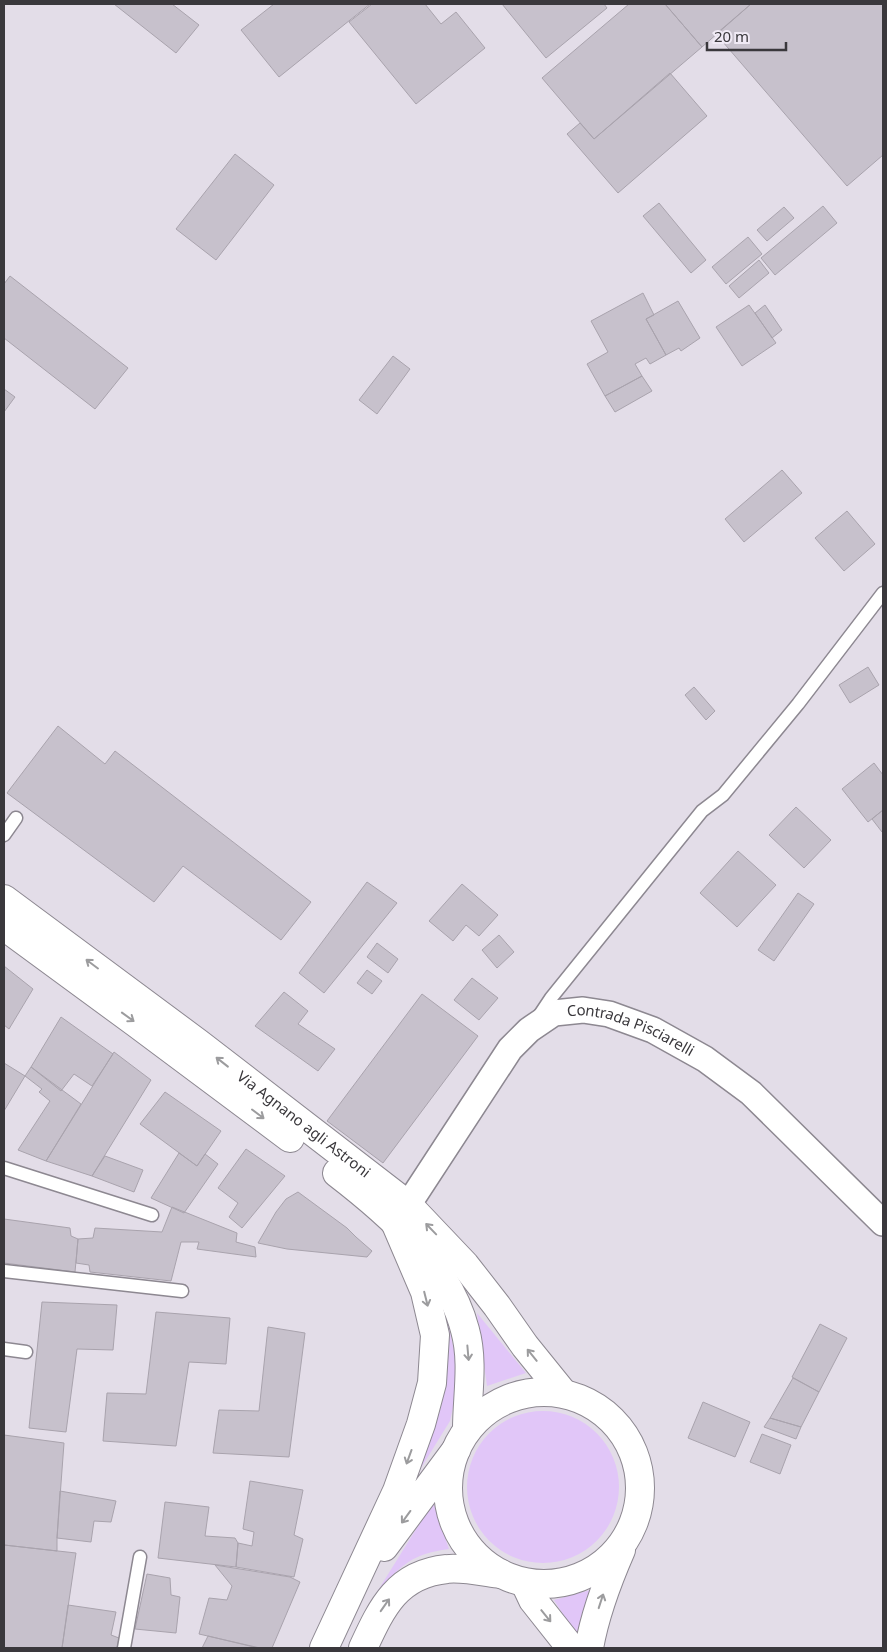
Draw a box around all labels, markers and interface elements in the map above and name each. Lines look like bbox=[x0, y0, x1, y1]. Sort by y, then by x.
scale bar bbox=[707, 20, 786, 52]
text: 20 m bbox=[714, 26, 749, 46]
one-way arrow bbox=[86, 959, 99, 970]
street label: Contrada Pisciarelli bbox=[566, 999, 698, 1060]
one-way arrow bbox=[121, 1012, 135, 1022]
one-way arrow bbox=[216, 1056, 229, 1067]
street label: Via Agnano agli Astroni bbox=[233, 1066, 375, 1182]
one-way arrow bbox=[251, 1109, 265, 1119]
one-way arrow bbox=[425, 1223, 437, 1235]
one-way arrow bbox=[422, 1291, 432, 1307]
one-way arrow bbox=[463, 1345, 473, 1361]
one-way arrow bbox=[526, 1349, 537, 1362]
one-way arrow bbox=[404, 1449, 413, 1464]
one-way arrow bbox=[401, 1510, 411, 1524]
one-way arrow bbox=[597, 1594, 606, 1609]
one-way arrow bbox=[380, 1598, 390, 1612]
one-way arrow bbox=[541, 1609, 552, 1622]

